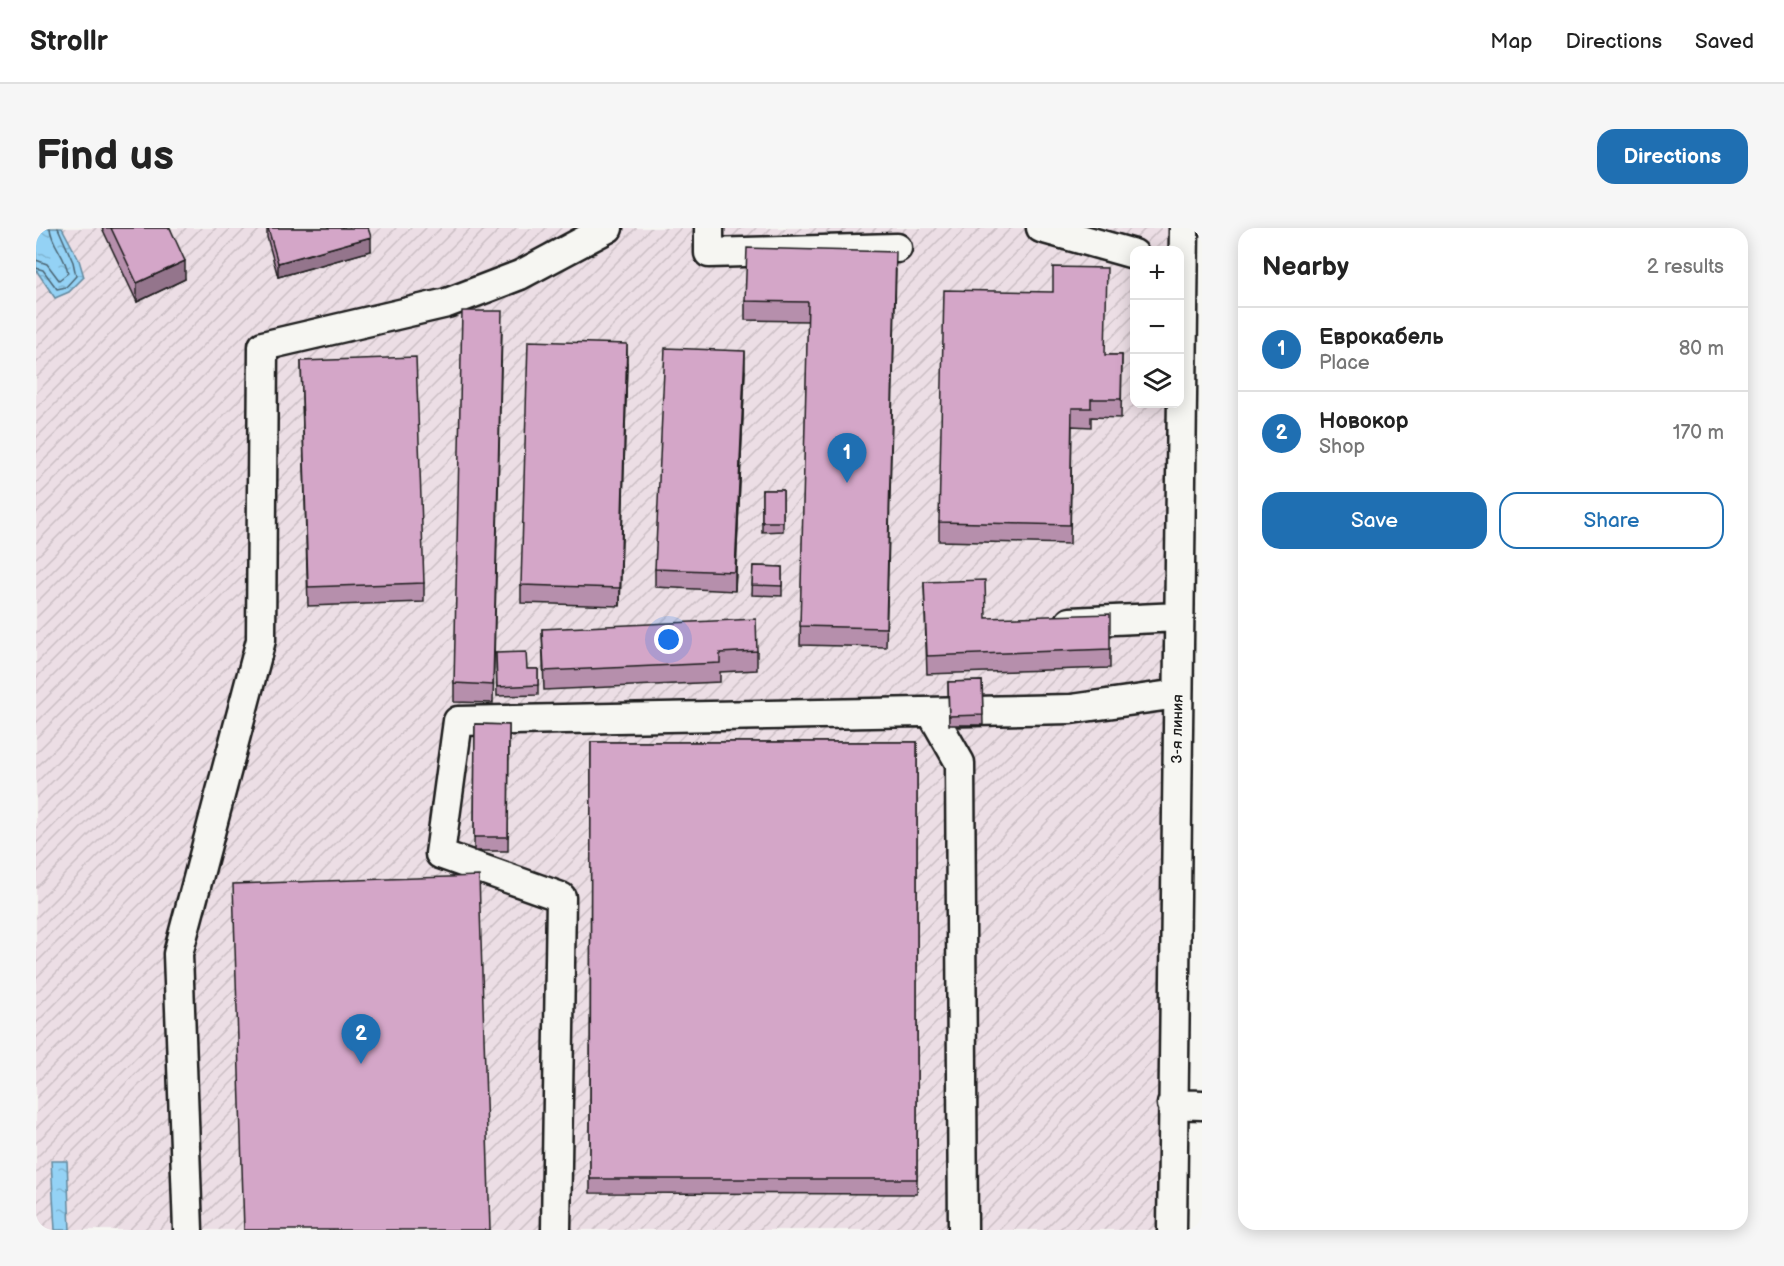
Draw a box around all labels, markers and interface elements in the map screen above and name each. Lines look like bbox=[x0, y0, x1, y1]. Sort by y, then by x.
text: Strollr bbox=[30, 25, 108, 58]
text: Map bbox=[1490, 29, 1533, 54]
text: Directions bbox=[1566, 29, 1662, 54]
text: Saved bbox=[1695, 29, 1754, 54]
button: Directions bbox=[1597, 129, 1748, 184]
text: Find us bbox=[36, 131, 174, 182]
map controls bbox=[1130, 246, 1184, 408]
button: + bbox=[1130, 246, 1184, 300]
text: Nearby bbox=[1262, 252, 1349, 283]
text: 2 results bbox=[1647, 255, 1724, 279]
button: − bbox=[1130, 300, 1184, 354]
text: Еврокабель bbox=[1319, 324, 1443, 351]
text: 1 bbox=[1277, 337, 1286, 361]
text: 80 m bbox=[1679, 337, 1724, 361]
text: Place bbox=[1319, 351, 1370, 375]
button: layers bbox=[1130, 354, 1184, 408]
text: Новокор bbox=[1319, 408, 1408, 435]
text: 2 bbox=[1276, 421, 1287, 445]
text: 170 m bbox=[1673, 421, 1724, 445]
pin: 1 bbox=[828, 434, 866, 483]
text: Shop bbox=[1319, 435, 1365, 459]
button: Save bbox=[1262, 492, 1487, 549]
button: Share bbox=[1499, 492, 1724, 549]
your location bbox=[654, 625, 683, 654]
street label: 3-я линия bbox=[1167, 694, 1188, 764]
pin: 2 bbox=[342, 1014, 380, 1064]

